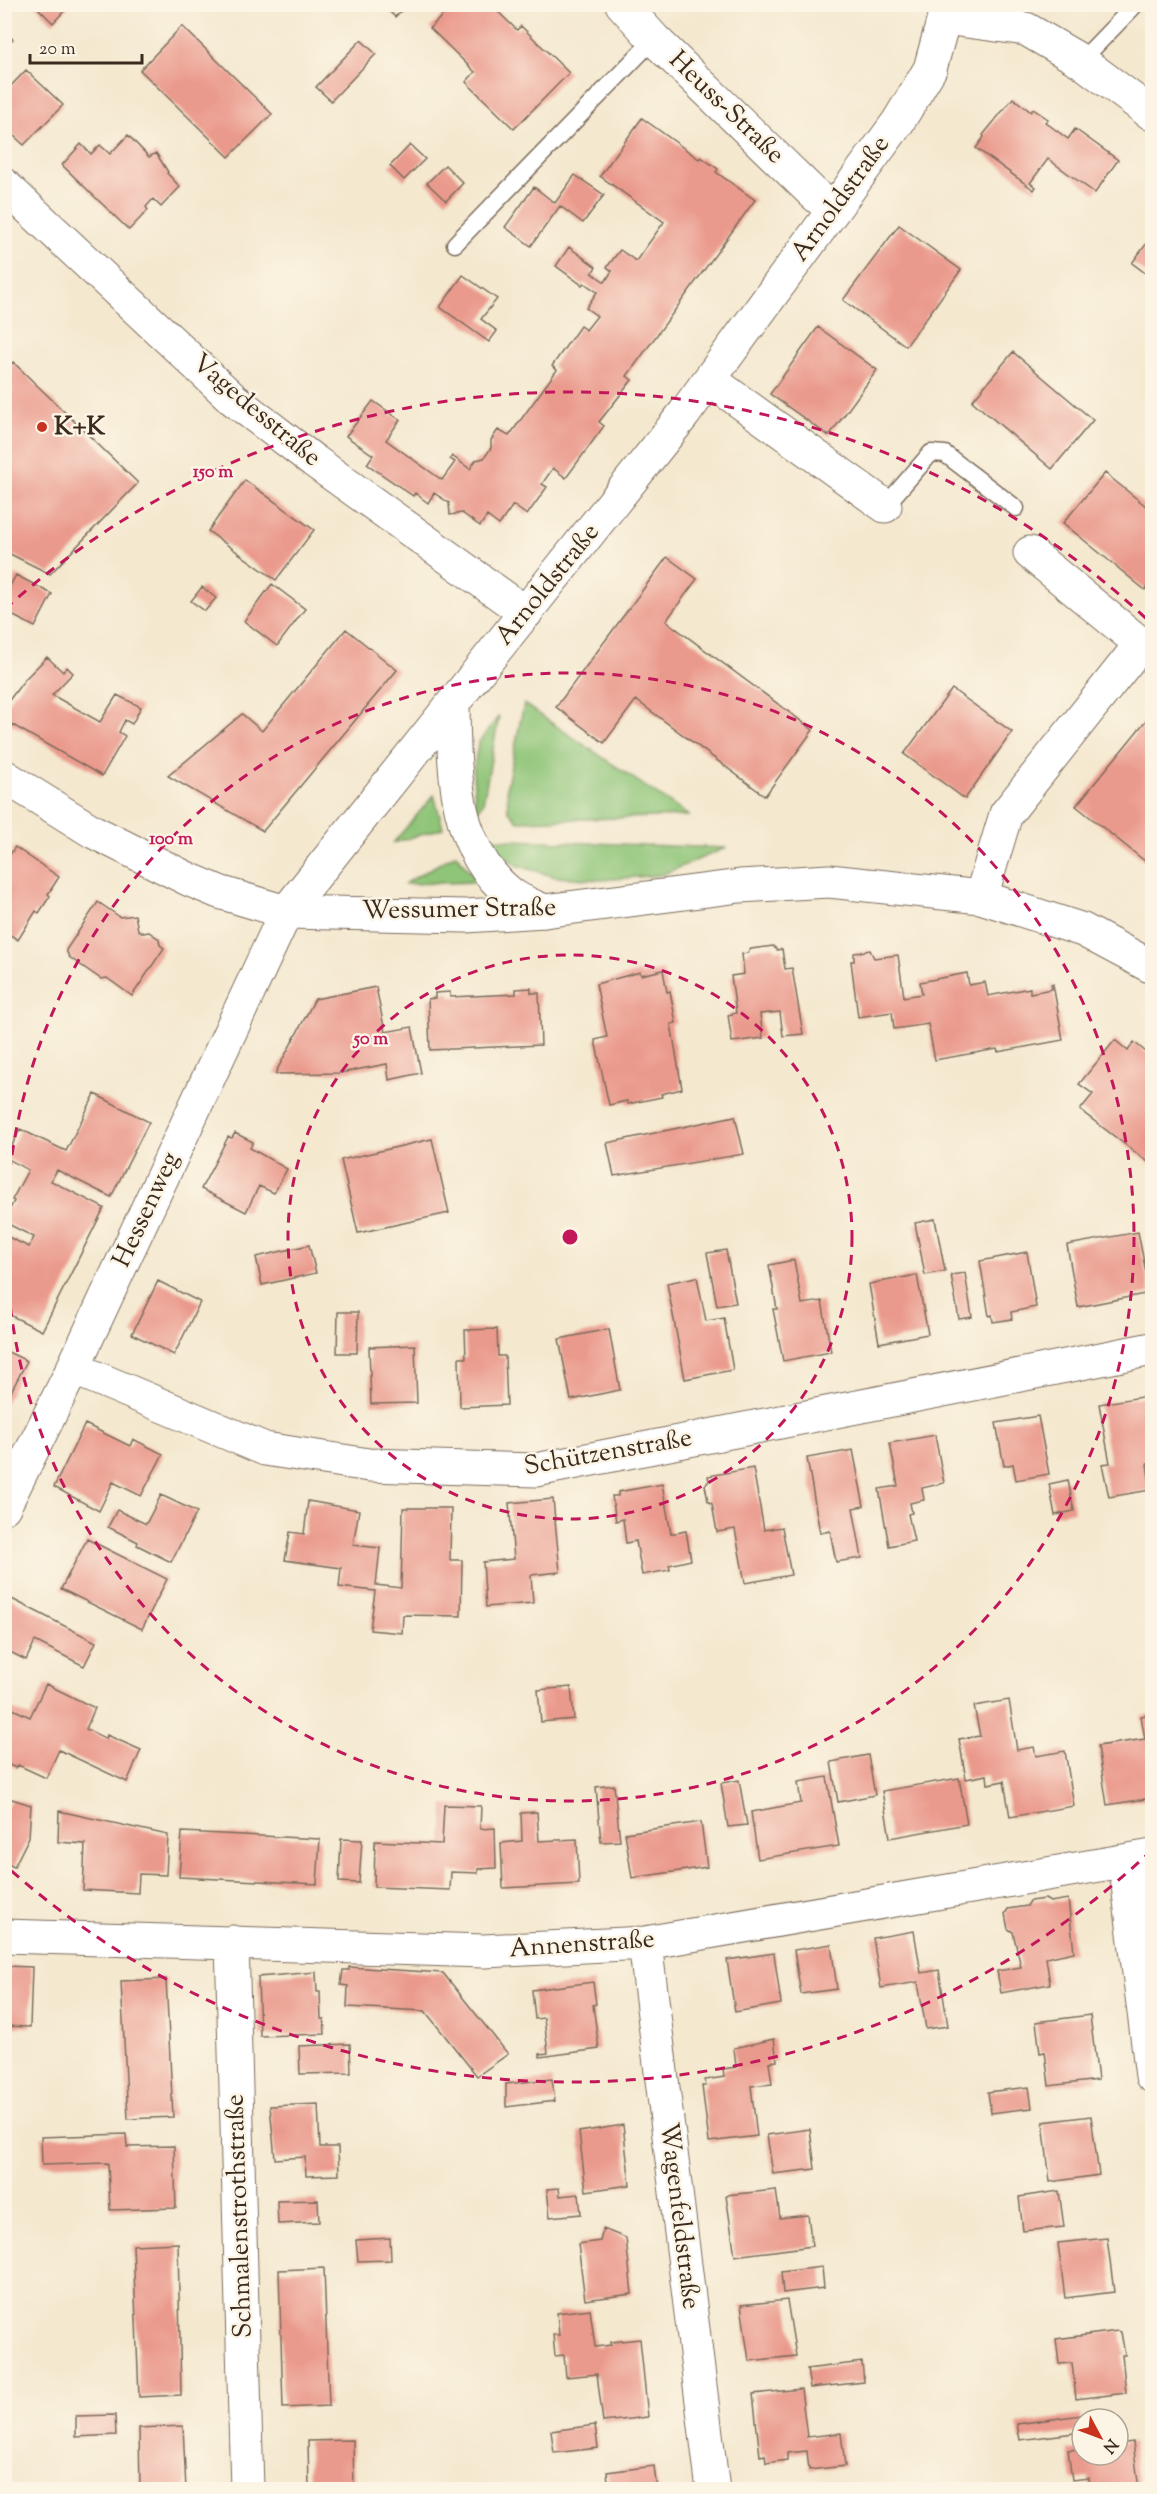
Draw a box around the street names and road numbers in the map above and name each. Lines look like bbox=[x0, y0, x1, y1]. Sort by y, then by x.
street label: Heuss-Straße bbox=[660, 43, 792, 173]
street label: Arnoldstraße bbox=[783, 128, 899, 270]
street label: Vagedesstraße bbox=[183, 346, 329, 476]
street label: Arnoldstraße bbox=[487, 516, 609, 654]
street label: Wessumer Straße bbox=[361, 890, 557, 930]
street label: Hessenweg bbox=[104, 1146, 190, 1274]
street label: Schützenstraße bbox=[521, 1420, 695, 1486]
street label: Annenstraße bbox=[508, 1921, 656, 1969]
street label: Schmalenstrothstraße bbox=[217, 2093, 263, 2339]
street label: Wagenfeldstraße bbox=[649, 2121, 709, 2311]

